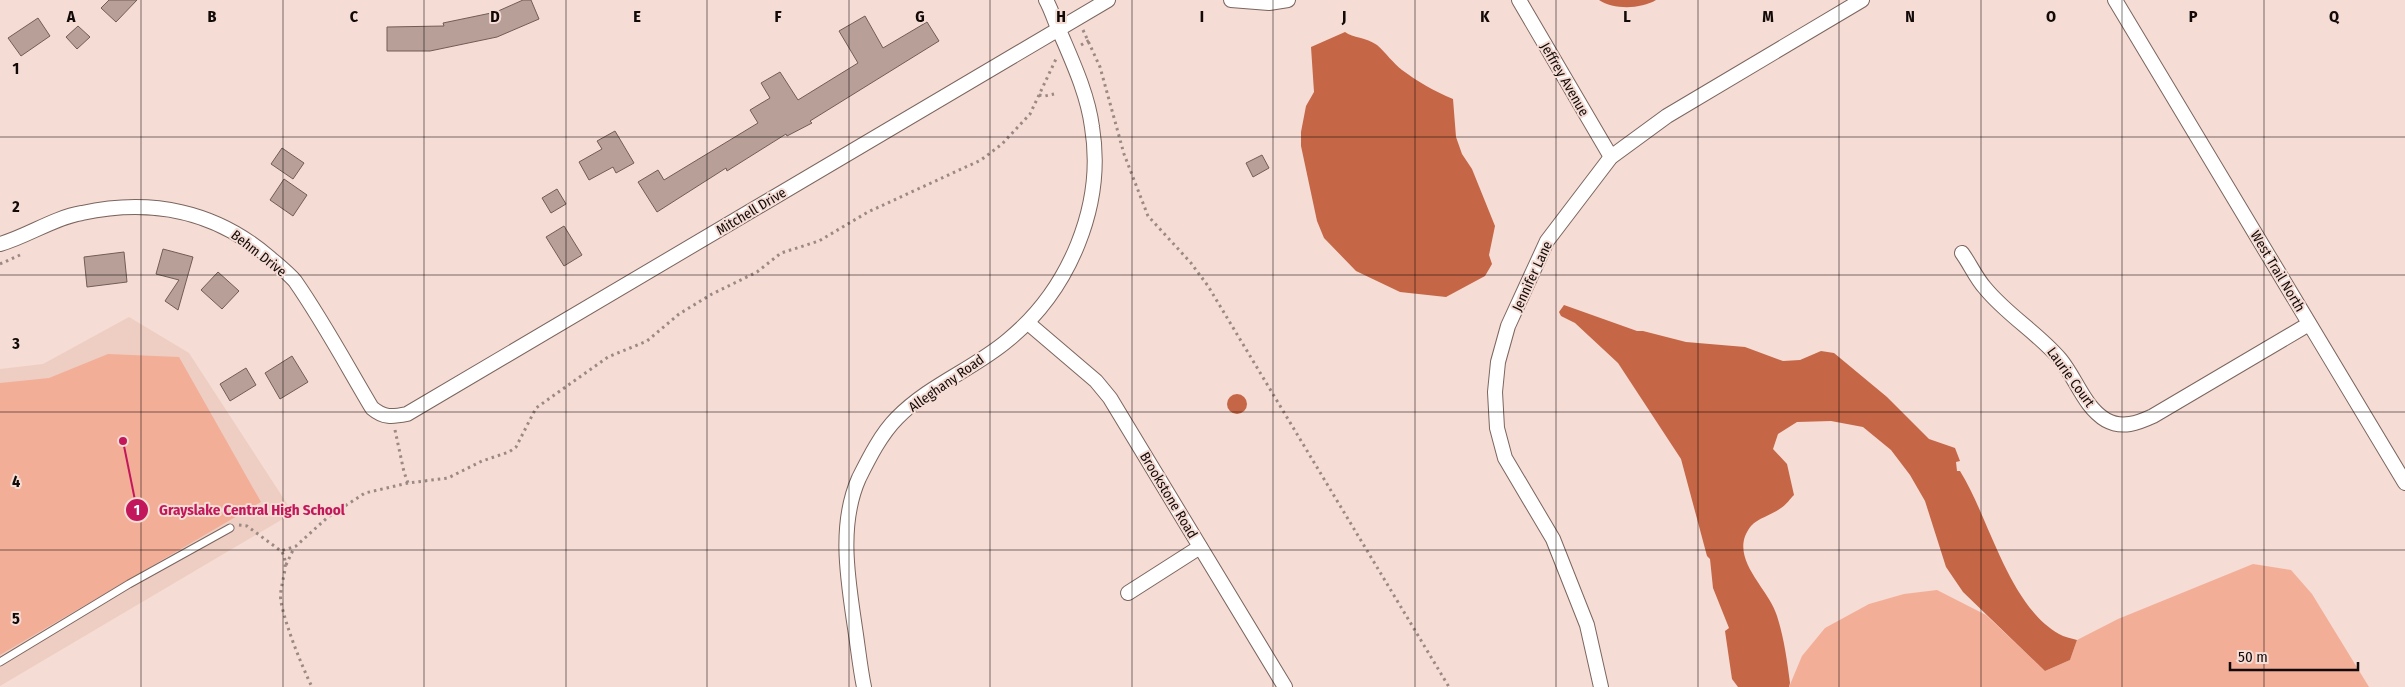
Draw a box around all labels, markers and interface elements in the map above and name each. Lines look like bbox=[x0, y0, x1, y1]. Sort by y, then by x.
text: A bbox=[66, 7, 76, 26]
text: B bbox=[208, 7, 217, 26]
text: C bbox=[350, 7, 359, 26]
text: D bbox=[490, 7, 500, 26]
text: E bbox=[633, 7, 641, 26]
text: F bbox=[774, 7, 782, 26]
text: G bbox=[915, 7, 925, 26]
text: H bbox=[1056, 7, 1066, 26]
text: I bbox=[1200, 7, 1204, 26]
text: J bbox=[1341, 7, 1346, 26]
text: K bbox=[1480, 7, 1490, 26]
text: L bbox=[1623, 7, 1631, 26]
text: M bbox=[1762, 7, 1774, 26]
text: N bbox=[1905, 7, 1915, 26]
text: O bbox=[2046, 7, 2056, 26]
text: P bbox=[2189, 7, 2198, 26]
text: Q bbox=[2329, 7, 2340, 26]
street label: Jeffrey Avenue bbox=[1537, 39, 1593, 119]
text: 1 bbox=[13, 59, 19, 78]
street label: Mitchell Drive bbox=[713, 184, 789, 239]
text: 2 bbox=[11, 197, 20, 216]
street label: Behm Drive bbox=[228, 226, 290, 280]
street label: West Trail North bbox=[2247, 228, 2308, 315]
street label: Jennifer Lane bbox=[1509, 238, 1556, 314]
text: 3 bbox=[11, 334, 20, 353]
street label: Laurie Court bbox=[2043, 344, 2098, 411]
street label: Alleghany Road bbox=[905, 351, 987, 416]
street label: Brookstone Road bbox=[1136, 449, 1201, 541]
text: 4 bbox=[12, 472, 20, 491]
callout: Grayslake Central High School bbox=[124, 495, 355, 525]
text: 1 bbox=[134, 501, 140, 519]
text: Grayslake Central High School bbox=[159, 501, 346, 519]
text: 5 bbox=[12, 609, 20, 628]
scale bar bbox=[2230, 640, 2358, 672]
text: 50 m bbox=[2238, 648, 2268, 666]

